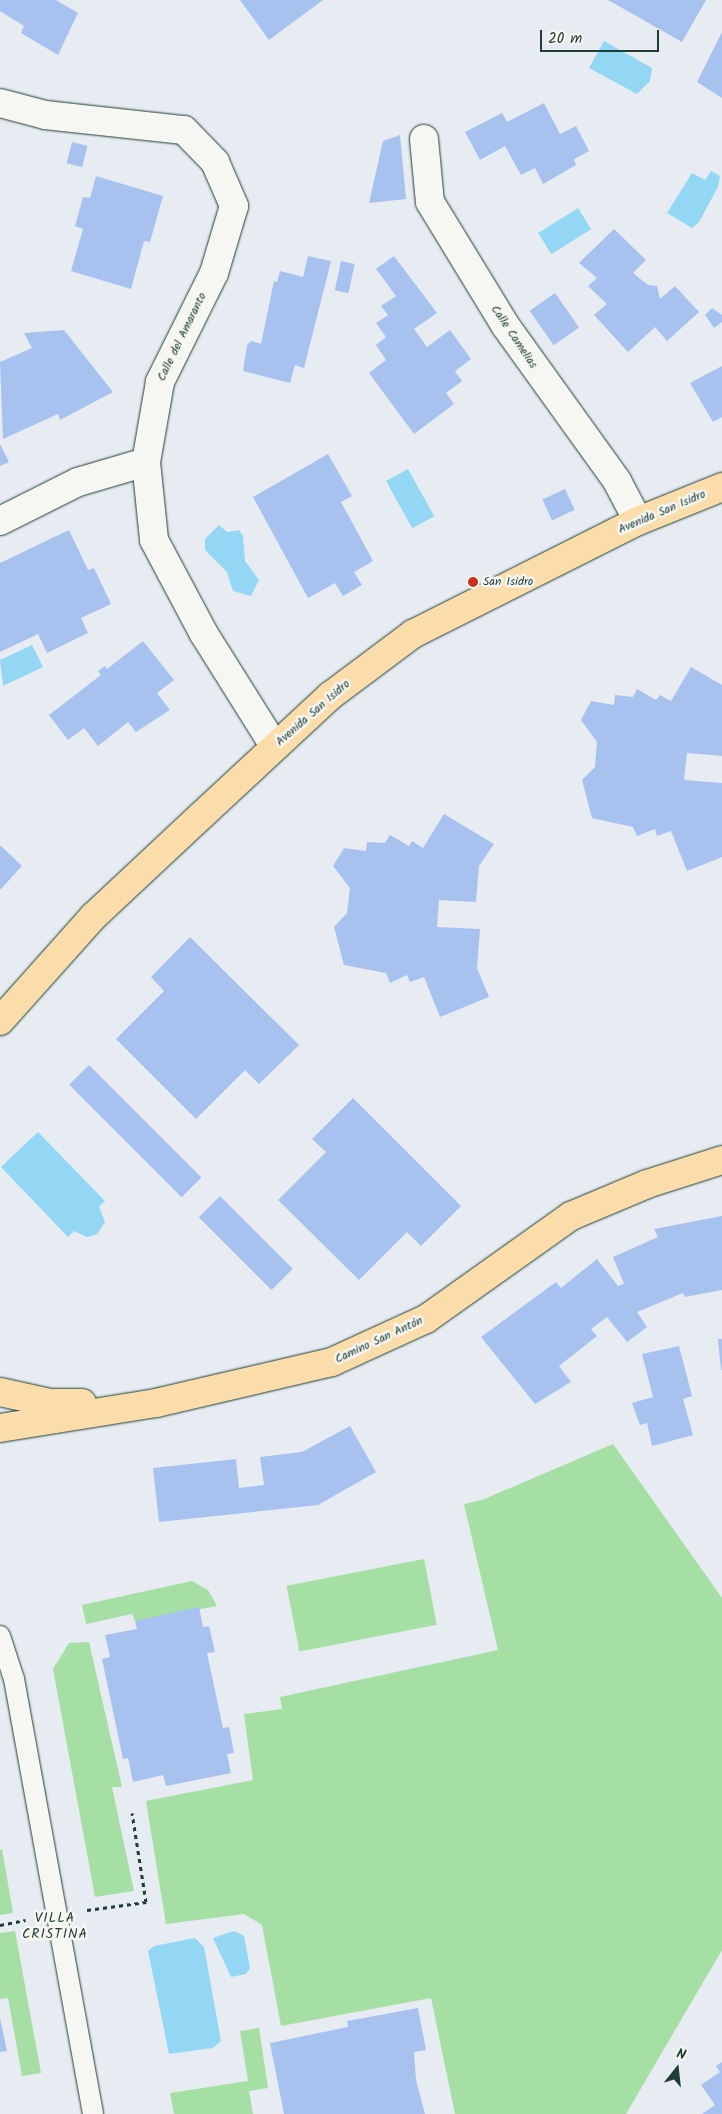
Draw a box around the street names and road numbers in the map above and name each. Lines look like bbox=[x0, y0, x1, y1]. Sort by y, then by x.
street label: Calle del Amaranto bbox=[154, 290, 210, 384]
street label: Calle Camelias bbox=[488, 303, 540, 371]
street label: Avenida San Isidro bbox=[616, 487, 708, 537]
street label: Avenida San Isidro bbox=[273, 677, 353, 749]
street label: Camino San Antón bbox=[333, 1313, 425, 1367]

